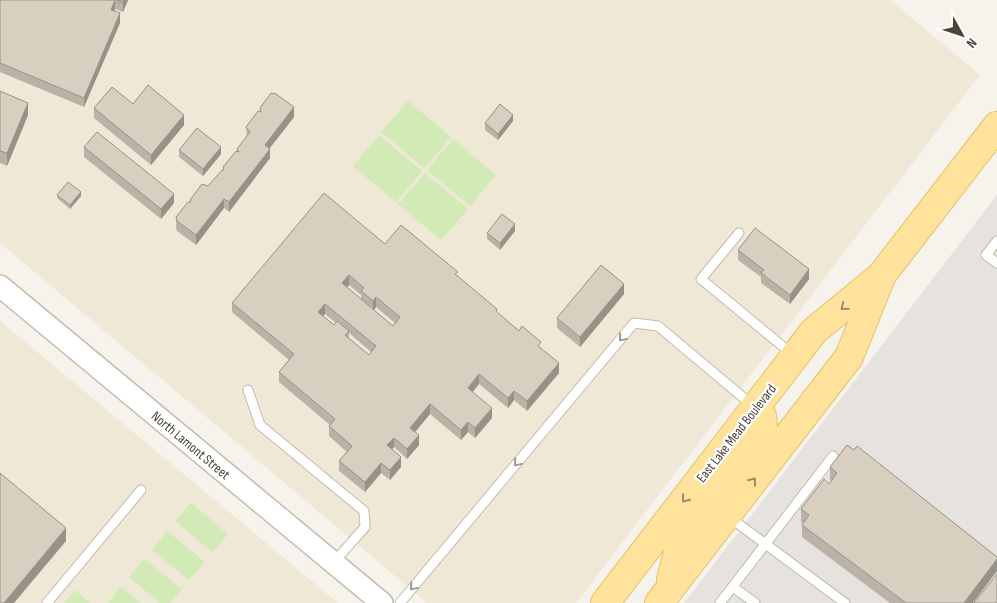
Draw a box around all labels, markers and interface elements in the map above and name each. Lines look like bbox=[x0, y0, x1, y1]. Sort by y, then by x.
north arrow bbox=[937, 10, 987, 60]
text: N bbox=[963, 35, 980, 51]
one-way arrow bbox=[840, 301, 849, 310]
one-way arrow bbox=[619, 332, 627, 341]
street label: East Lake Mead Boulevard bbox=[693, 381, 780, 486]
street label: North Lamont Street bbox=[148, 408, 233, 483]
one-way arrow bbox=[514, 457, 523, 466]
one-way arrow bbox=[747, 478, 755, 487]
one-way arrow bbox=[682, 493, 691, 503]
one-way arrow bbox=[410, 582, 419, 591]

